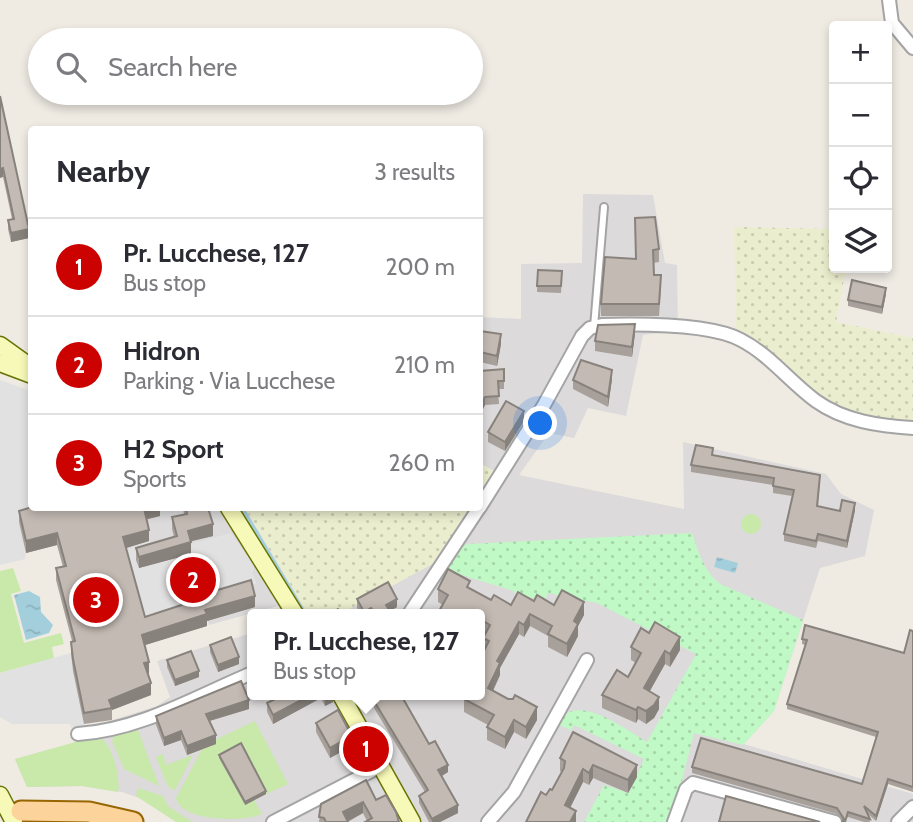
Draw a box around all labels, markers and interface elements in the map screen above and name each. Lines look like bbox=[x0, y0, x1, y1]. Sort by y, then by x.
map controls bbox=[829, 21, 892, 273]
button: + bbox=[829, 21, 892, 84]
search box bbox=[28, 28, 483, 105]
icon: search bbox=[52, 48, 90, 86]
text: Search here bbox=[108, 51, 237, 83]
button: − bbox=[829, 84, 892, 147]
button: locate bbox=[829, 147, 892, 210]
text: Nearby bbox=[56, 153, 150, 190]
text: 3 results bbox=[374, 158, 455, 186]
button: layers bbox=[829, 210, 892, 273]
text: Pr. Lucchese, 127 bbox=[123, 237, 309, 269]
text: 1 bbox=[75, 253, 83, 281]
text: 200 m bbox=[385, 253, 455, 281]
text: Bus stop bbox=[123, 269, 206, 297]
text: Hidron bbox=[123, 335, 200, 367]
text: 2 bbox=[73, 351, 85, 379]
text: 210 m bbox=[394, 351, 455, 379]
text: Parking · Via Lucchese bbox=[123, 367, 335, 395]
your location bbox=[523, 406, 557, 440]
text: H2 Sport bbox=[123, 433, 224, 465]
text: 3 bbox=[73, 449, 85, 477]
text: 260 m bbox=[388, 449, 455, 477]
text: Sports bbox=[123, 465, 186, 493]
pin: 2 bbox=[170, 554, 216, 606]
pin: 3 bbox=[73, 574, 119, 626]
popup bbox=[247, 609, 485, 700]
text: Pr. Lucchese, 127 bbox=[273, 625, 459, 657]
text: Bus stop bbox=[273, 657, 356, 685]
pin: 1 bbox=[343, 723, 389, 775]

